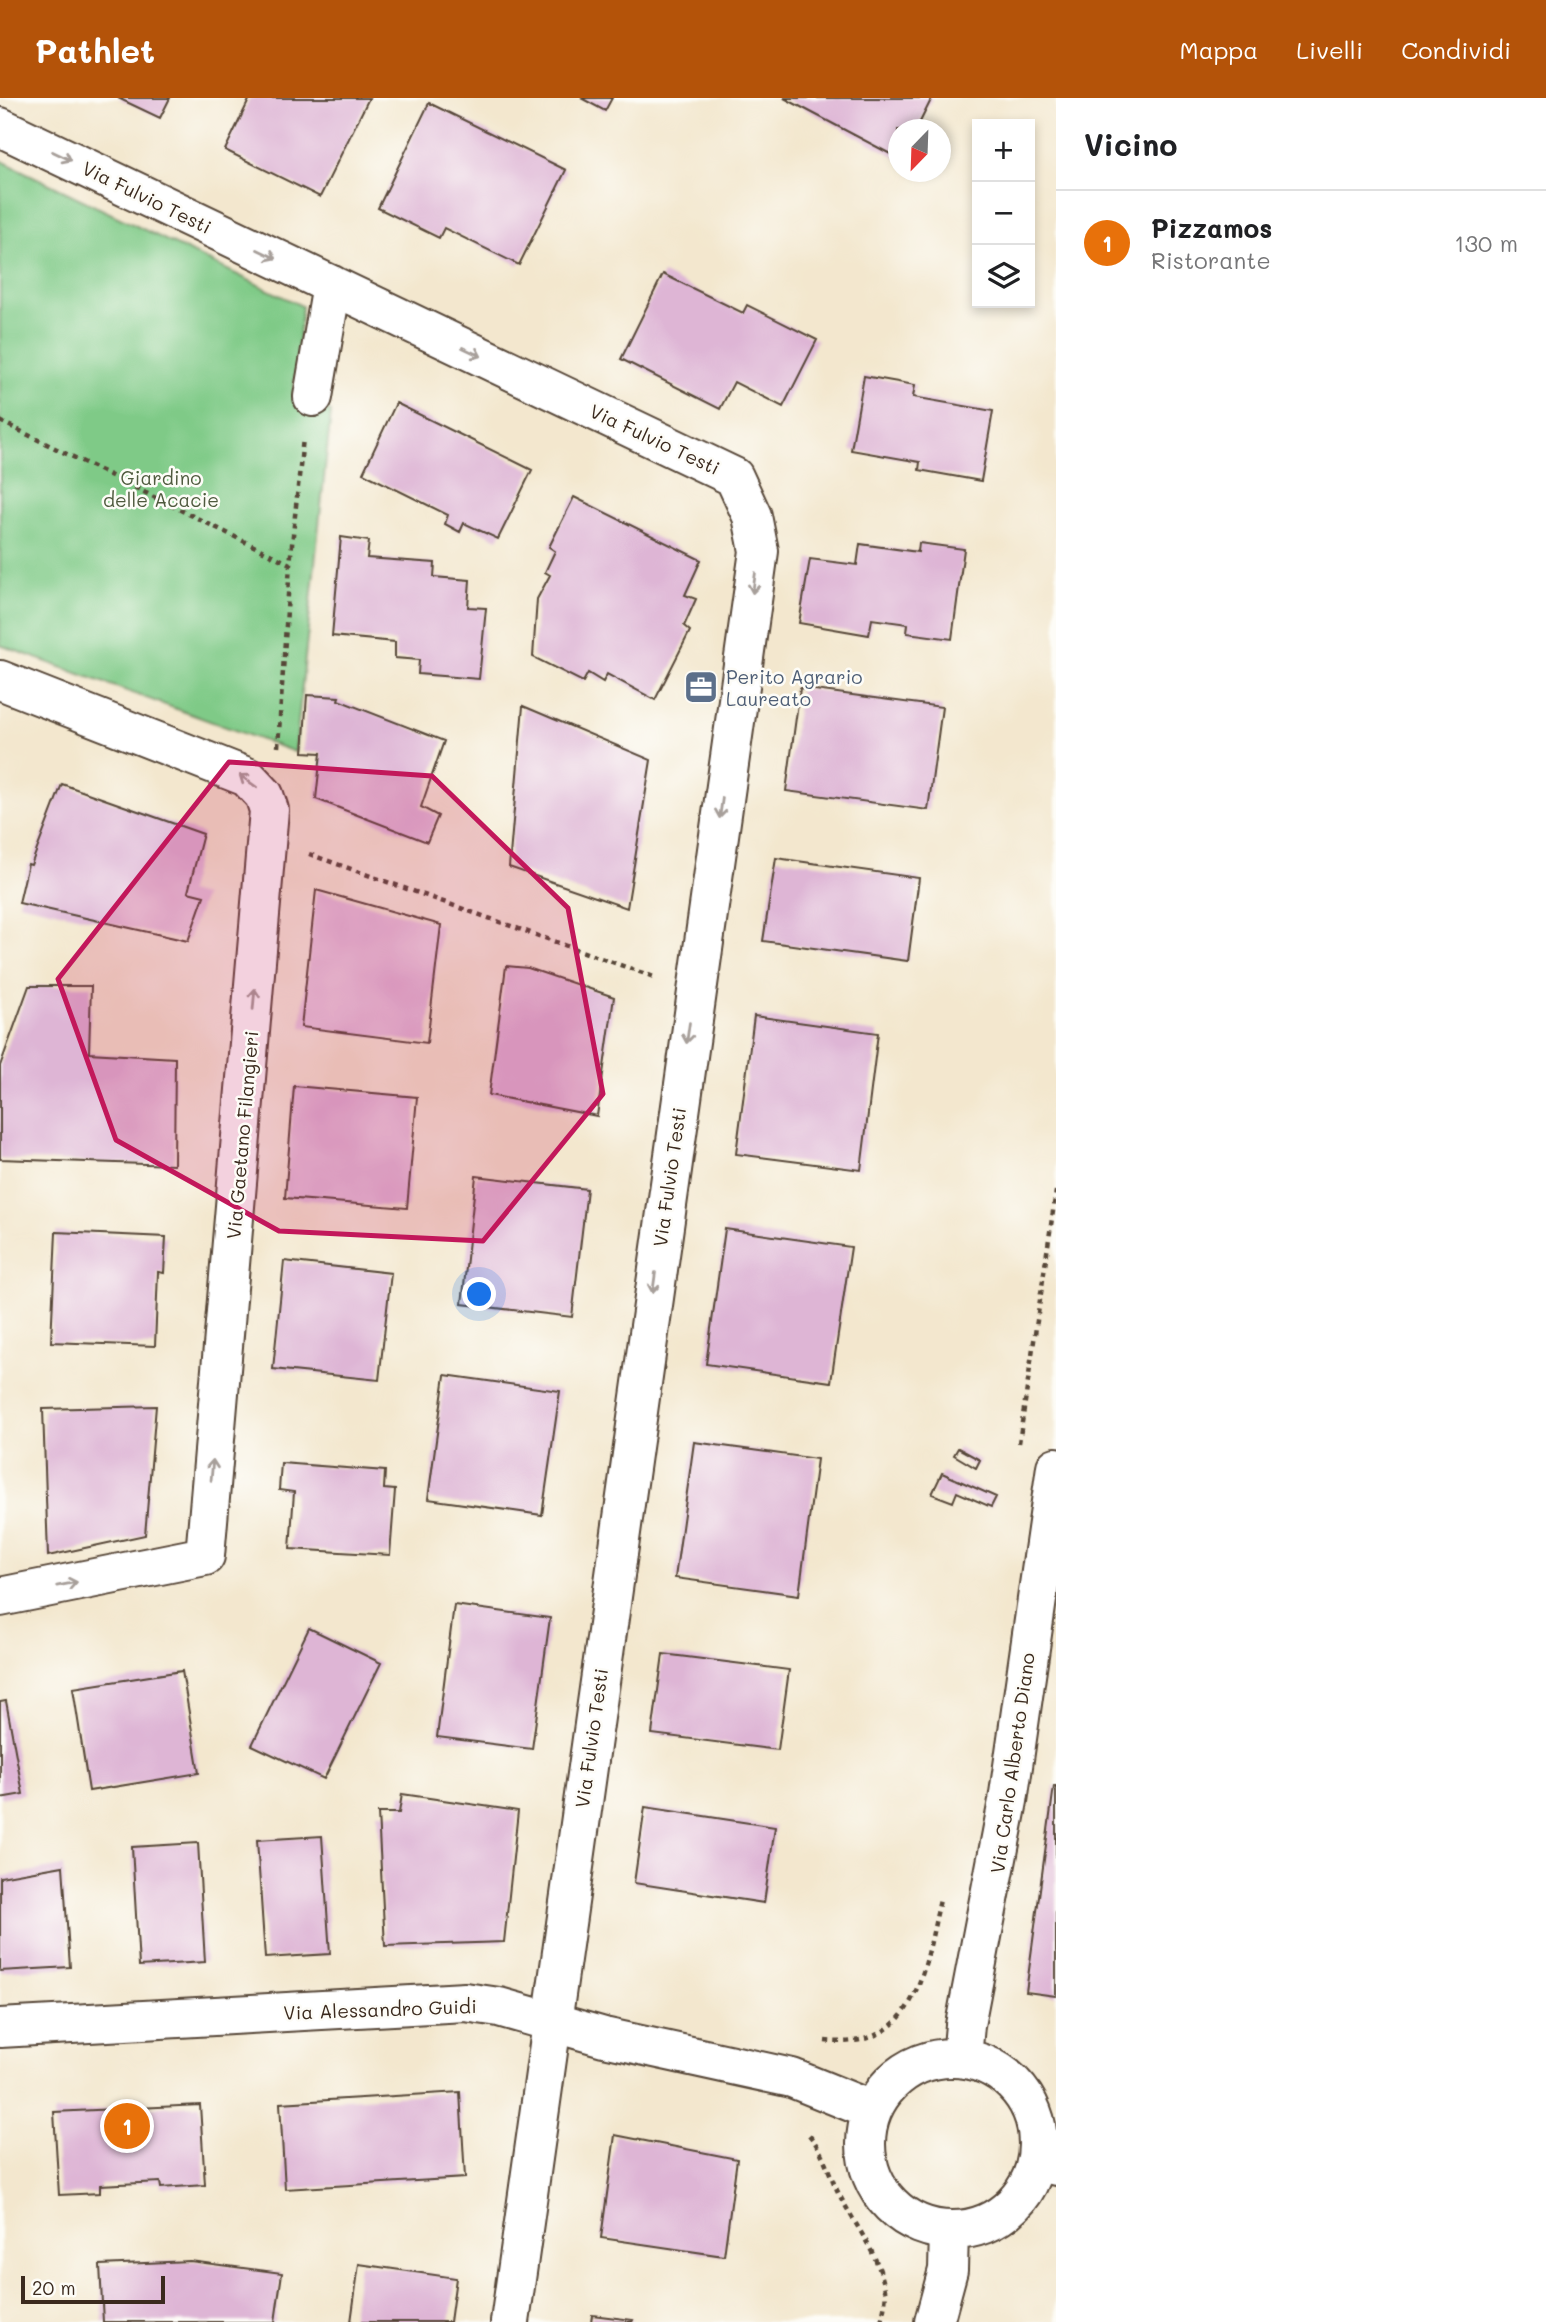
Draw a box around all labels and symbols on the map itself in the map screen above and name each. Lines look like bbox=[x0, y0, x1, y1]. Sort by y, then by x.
north arrow bbox=[888, 119, 951, 182]
one-way arrow bbox=[51, 150, 72, 163]
street label: Via Fulvio Testi bbox=[78, 155, 216, 239]
one-way arrow bbox=[256, 248, 277, 262]
one-way arrow bbox=[461, 346, 482, 360]
street label: Via Fulvio Testi bbox=[586, 398, 724, 480]
park label: Giardino delle Acacie bbox=[103, 465, 219, 512]
one-way arrow bbox=[747, 571, 760, 594]
place label: Perito Agrario Laureato bbox=[726, 664, 863, 711]
office icon: Perito Agrario Laureato bbox=[682, 668, 720, 706]
one-way arrow bbox=[239, 773, 258, 788]
one-way arrow bbox=[714, 796, 727, 819]
one-way arrow bbox=[248, 988, 261, 1011]
one-way arrow bbox=[682, 1022, 695, 1044]
street label: Via Gaetano Filangieri bbox=[220, 1030, 264, 1240]
street label: Via Fulvio Testi bbox=[647, 1106, 691, 1248]
one-way arrow bbox=[647, 1271, 660, 1294]
your location bbox=[462, 1277, 496, 1311]
one-way arrow bbox=[206, 1459, 219, 1481]
one-way arrow bbox=[55, 1576, 78, 1590]
street label: Via Carlo Alberto Diano bbox=[984, 1651, 1040, 1875]
street label: Via Fulvio Testi bbox=[569, 1667, 613, 1809]
street label: Via Alessandro Guidi bbox=[283, 1993, 477, 2025]
pin: 1 bbox=[104, 2100, 150, 2152]
scale bar bbox=[21, 2273, 164, 2305]

